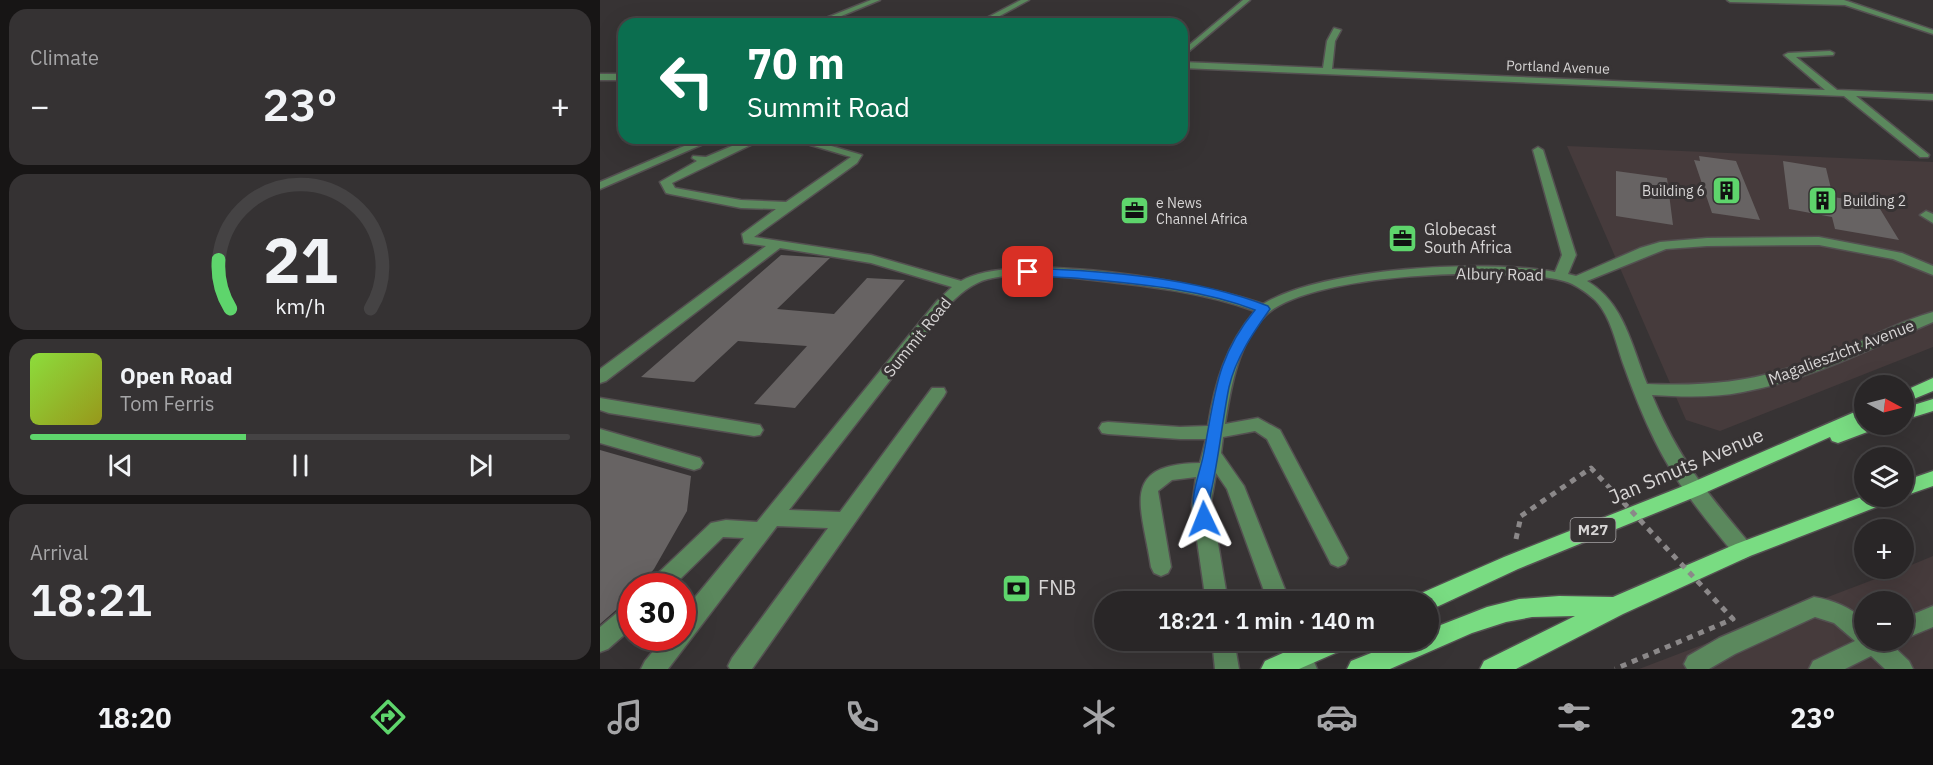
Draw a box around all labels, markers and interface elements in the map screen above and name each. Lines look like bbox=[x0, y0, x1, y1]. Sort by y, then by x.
text: 70 m bbox=[747, 36, 845, 91]
icon: left bbox=[648, 42, 726, 120]
text: Climate bbox=[30, 44, 99, 71]
street label: Portland Avenue bbox=[1506, 56, 1610, 78]
text: 23° bbox=[262, 75, 338, 133]
text: − bbox=[30, 84, 50, 127]
text: + bbox=[550, 84, 570, 127]
text: Summit Road bbox=[747, 89, 910, 124]
building icon: Building 6 bbox=[1710, 175, 1742, 207]
place label: Building 6 bbox=[1642, 182, 1705, 200]
building icon: Building 2 bbox=[1806, 185, 1838, 217]
place label: Building 2 bbox=[1843, 192, 1906, 210]
place label: e News Channel Africa bbox=[1156, 194, 1248, 228]
office icon: e News Channel Africa bbox=[1119, 195, 1151, 227]
text: 21 bbox=[263, 219, 337, 300]
place label: Globecast South Africa bbox=[1424, 219, 1512, 257]
office icon: Globecast South Africa bbox=[1387, 222, 1419, 254]
pin bbox=[1002, 246, 1053, 297]
icon: arrive bbox=[1011, 255, 1044, 288]
street label: Albury Road bbox=[1456, 263, 1544, 285]
text: km/h bbox=[275, 292, 325, 320]
street label: Summit Road bbox=[879, 293, 955, 381]
street label: Magalieszicht Avenue bbox=[1765, 315, 1917, 389]
text: Open Road bbox=[120, 361, 233, 390]
north arrow bbox=[1854, 375, 1914, 435]
map controls bbox=[1854, 375, 1914, 651]
text: Tom Ferris bbox=[120, 390, 215, 417]
street label: Jan Smuts Avenue bbox=[1604, 421, 1767, 510]
button: layers bbox=[1854, 447, 1914, 507]
icon: previous bbox=[104, 449, 137, 482]
icon: pause bbox=[284, 449, 317, 482]
icon: next bbox=[464, 449, 497, 482]
position arrow bbox=[1172, 487, 1236, 551]
road number: M27 bbox=[1570, 518, 1616, 542]
button: + bbox=[1854, 519, 1914, 579]
text: Arrival bbox=[30, 539, 88, 566]
text: 18:21 bbox=[30, 570, 152, 628]
bank icon: FNB bbox=[1001, 572, 1033, 604]
speed limit sign: 30 bbox=[618, 573, 696, 651]
place label: FNB bbox=[1038, 574, 1076, 601]
button: − bbox=[1854, 591, 1914, 651]
text: 18:21 · 1 min · 140 m bbox=[1158, 606, 1375, 635]
icon: directions bbox=[367, 696, 409, 738]
icon: music bbox=[604, 696, 646, 738]
icon: phone bbox=[841, 696, 883, 738]
icon: climate bbox=[1078, 696, 1120, 738]
icon: car bbox=[1316, 696, 1358, 738]
icon: filters bbox=[1553, 696, 1595, 738]
text: 18:20 bbox=[98, 700, 171, 735]
text: 23° bbox=[1790, 700, 1835, 735]

